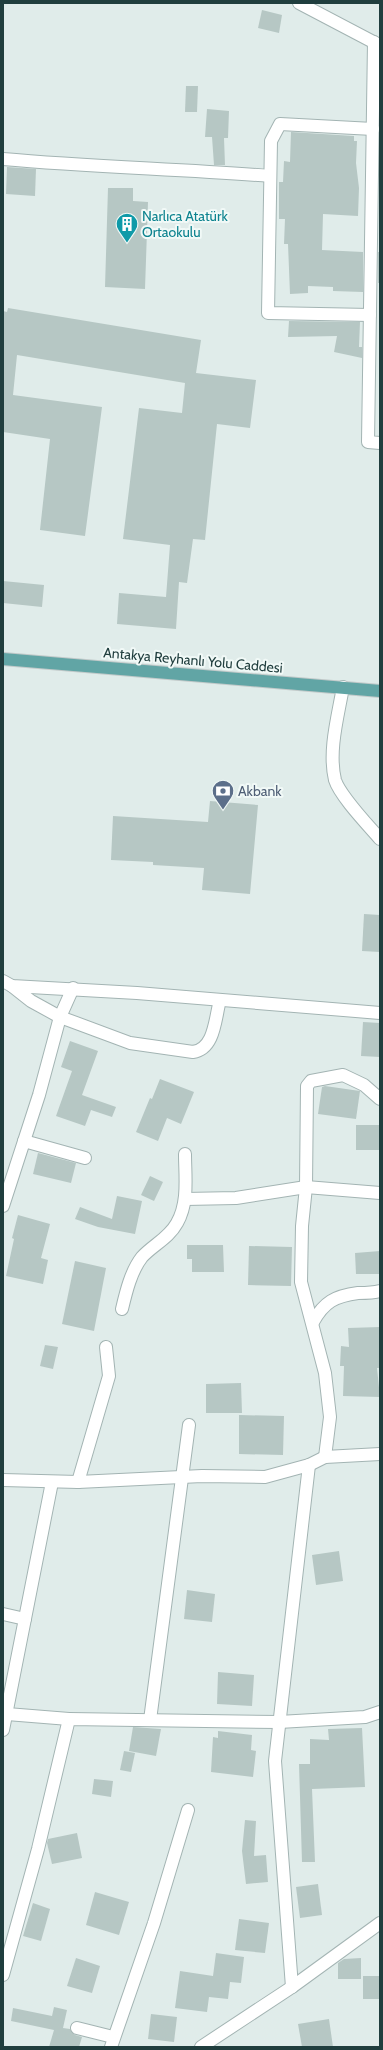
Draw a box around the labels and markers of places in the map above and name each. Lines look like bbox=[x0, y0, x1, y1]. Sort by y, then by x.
place label: Narlıca Atatürk Ortaokulu bbox=[142, 207, 228, 241]
building icon: Narlıca Atatürk Ortaokulu bbox=[114, 211, 140, 244]
bank icon: Akbank bbox=[210, 778, 236, 811]
place label: Akbank bbox=[238, 782, 282, 800]

